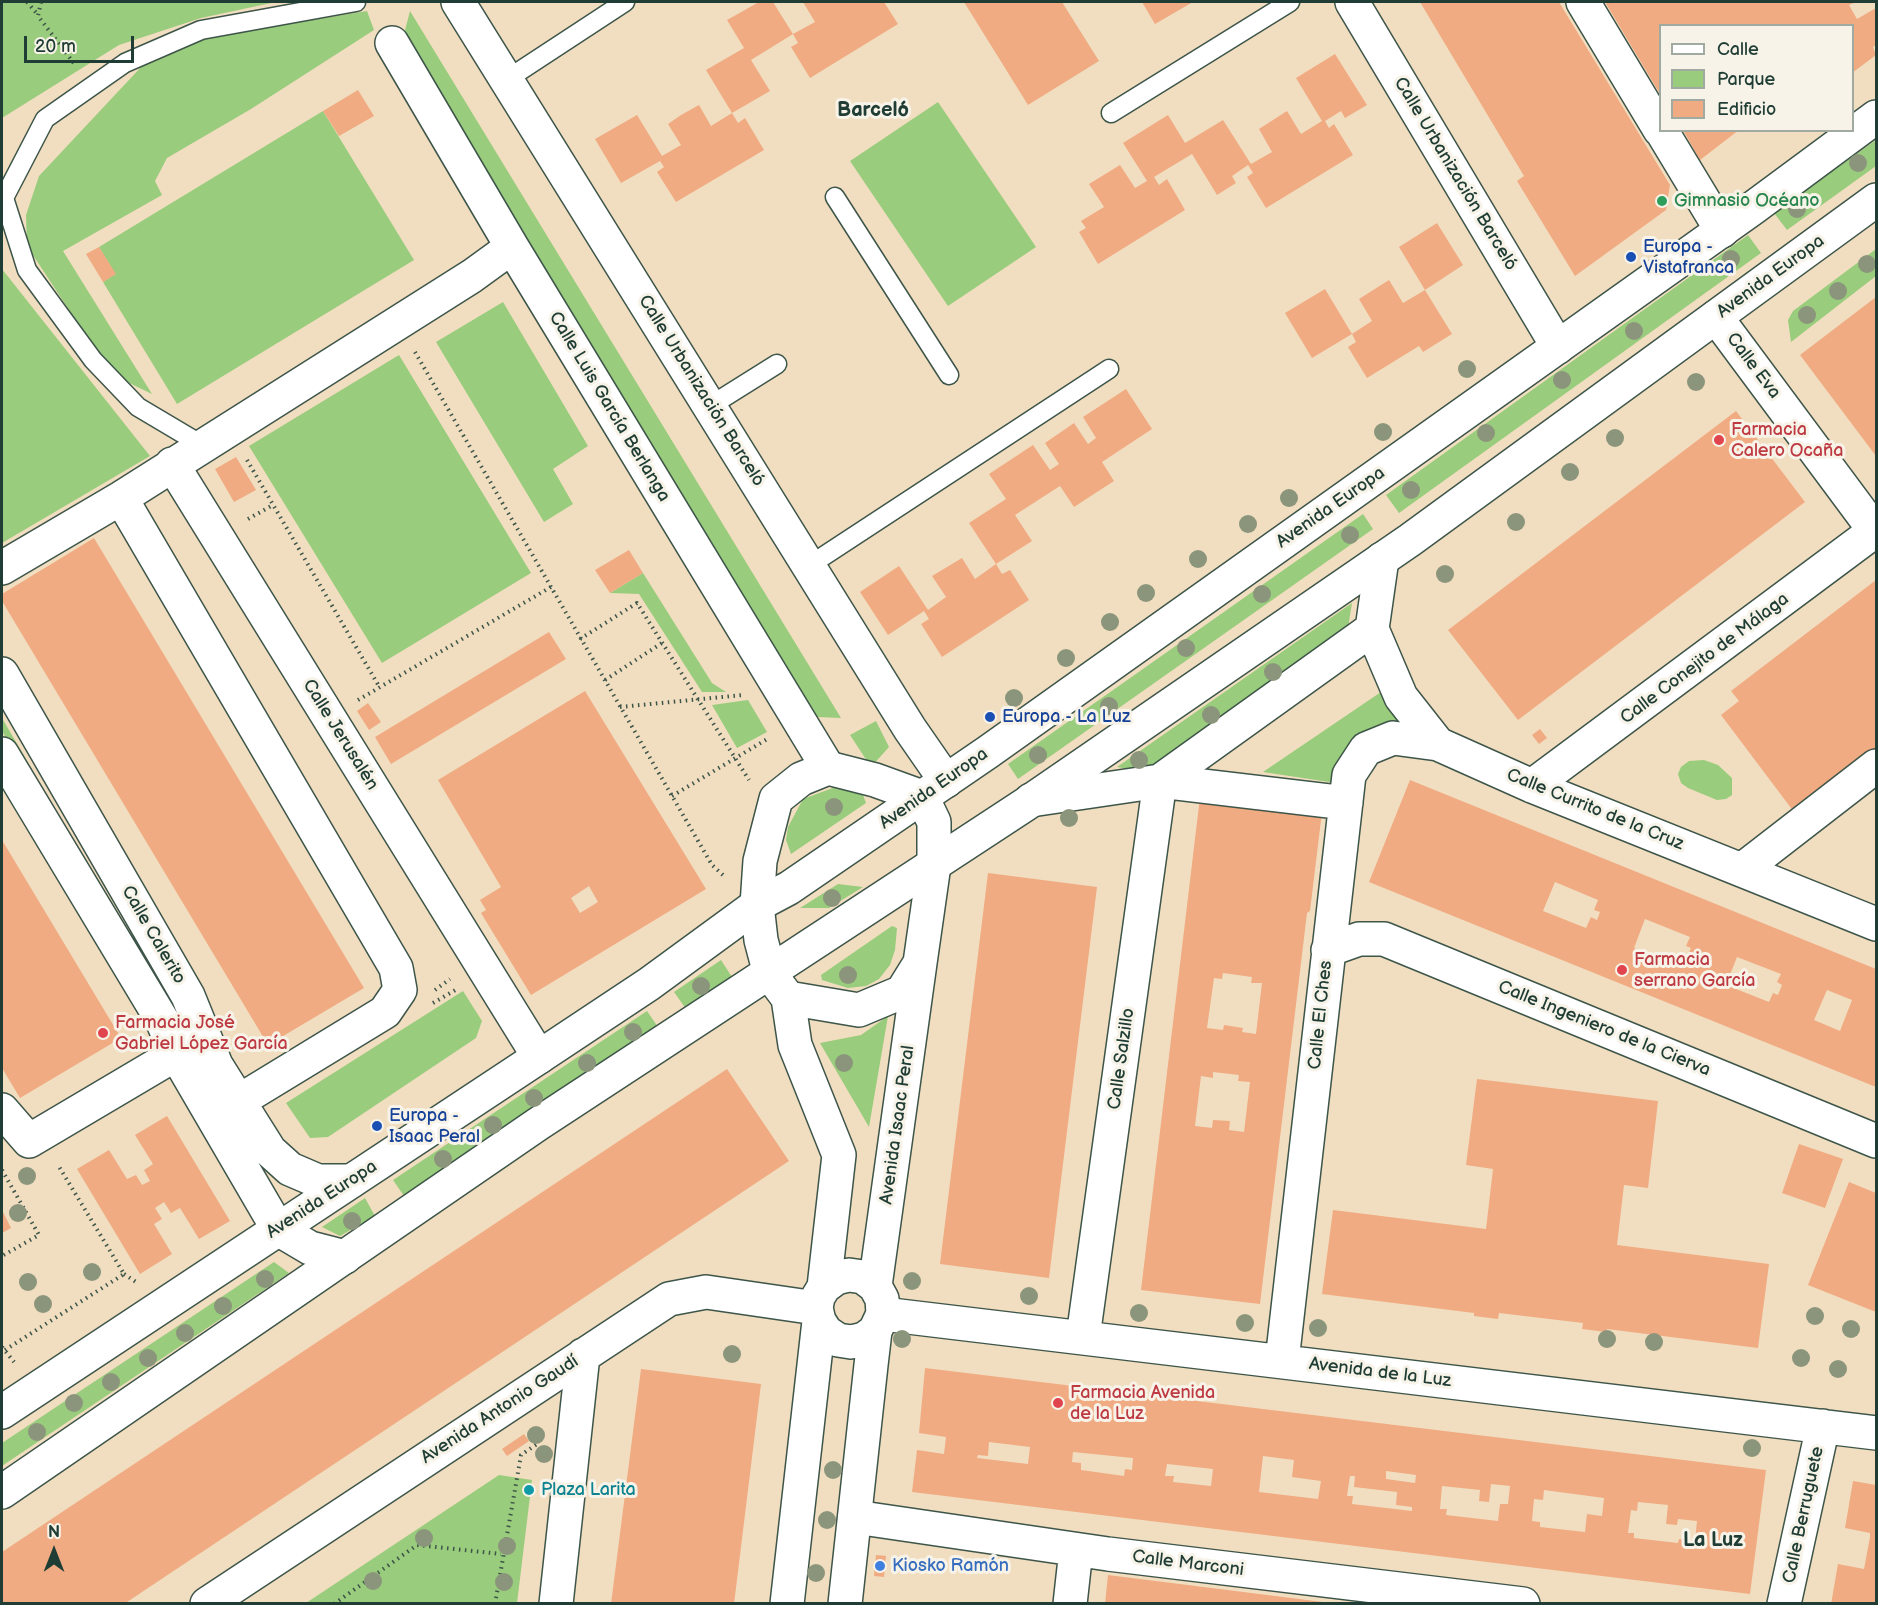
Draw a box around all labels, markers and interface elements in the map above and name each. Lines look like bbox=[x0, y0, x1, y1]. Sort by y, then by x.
scale bar bbox=[27, 24, 136, 62]
legend bbox=[1659, 24, 1854, 132]
text: 20 m bbox=[35, 36, 76, 57]
text: Calle bbox=[1717, 39, 1759, 60]
text: Parque bbox=[1717, 69, 1775, 90]
street label: Calle Urbanización Barceló bbox=[1389, 74, 1521, 274]
district label: Barceló bbox=[837, 99, 909, 123]
text: Edificio bbox=[1717, 99, 1776, 120]
place label: Gimnasio Océano bbox=[1674, 190, 1820, 212]
marker: Gimnasio Océano bbox=[1655, 194, 1669, 208]
street label: Avenida Europa bbox=[1713, 231, 1829, 323]
place label: Europa - Vistafranca bbox=[1643, 236, 1734, 278]
marker: Europa - Vistafranca bbox=[1624, 250, 1638, 264]
street label: Calle Urbanización Barceló bbox=[633, 291, 769, 491]
street label: Calle Luis García Berlanga bbox=[544, 308, 674, 506]
street label: Calle Eva bbox=[1721, 329, 1785, 403]
place label: Farmacia Calero Ocaña bbox=[1731, 419, 1843, 462]
marker: Farmacia Calero Ocaña bbox=[1712, 433, 1726, 447]
street label: Avenida Europa bbox=[1272, 463, 1390, 553]
street label: Calle Conejito de Málaga bbox=[1617, 589, 1793, 729]
street label: Calle Jerusalén bbox=[297, 676, 383, 794]
place label: Europa - La Luz bbox=[1002, 706, 1131, 728]
marker: Europa - La Luz bbox=[983, 710, 997, 724]
street label: Avenida Europa bbox=[875, 744, 993, 834]
street label: Calle Currito de la Cruz bbox=[1503, 765, 1687, 855]
street label: Calle Calerito bbox=[116, 882, 190, 988]
place label: Farmacia serrano García bbox=[1634, 949, 1755, 992]
street label: Calle El Ches bbox=[1305, 959, 1337, 1071]
marker: Farmacia serrano García bbox=[1615, 963, 1629, 977]
street label: Calle Ingeniero de la Cierva bbox=[1495, 976, 1713, 1082]
street label: Calle Salzillo bbox=[1104, 1007, 1140, 1111]
place label: Farmacia José Gabriel López García bbox=[115, 1012, 288, 1054]
marker: Farmacia José Gabriel López García bbox=[96, 1026, 110, 1040]
street label: Avenida Isaac Peral bbox=[876, 1044, 920, 1206]
place label: Europa - Isaac Peral bbox=[389, 1105, 480, 1148]
marker: Europa - Isaac Peral bbox=[370, 1119, 384, 1133]
street label: Avenida Europa bbox=[263, 1156, 381, 1244]
street label: Avenida Antonio Gaudí bbox=[417, 1351, 583, 1469]
street label: Avenida de la Luz bbox=[1308, 1354, 1452, 1392]
place label: Farmacia Avenida de la Luz bbox=[1070, 1382, 1215, 1424]
marker: Farmacia Avenida de la Luz bbox=[1051, 1396, 1065, 1410]
street label: Calle Berruguete bbox=[1779, 1445, 1829, 1585]
place label: Plaza Larita bbox=[541, 1479, 636, 1501]
marker: Plaza Larita bbox=[522, 1483, 536, 1497]
north arrow bbox=[24, 1521, 84, 1581]
text: N bbox=[48, 1523, 60, 1542]
district label: La Luz bbox=[1683, 1529, 1743, 1553]
street label: Calle Marconi bbox=[1131, 1546, 1245, 1582]
place label: Kiosko Ramón bbox=[892, 1555, 1009, 1577]
marker: Kiosko Ramón bbox=[873, 1559, 887, 1573]

